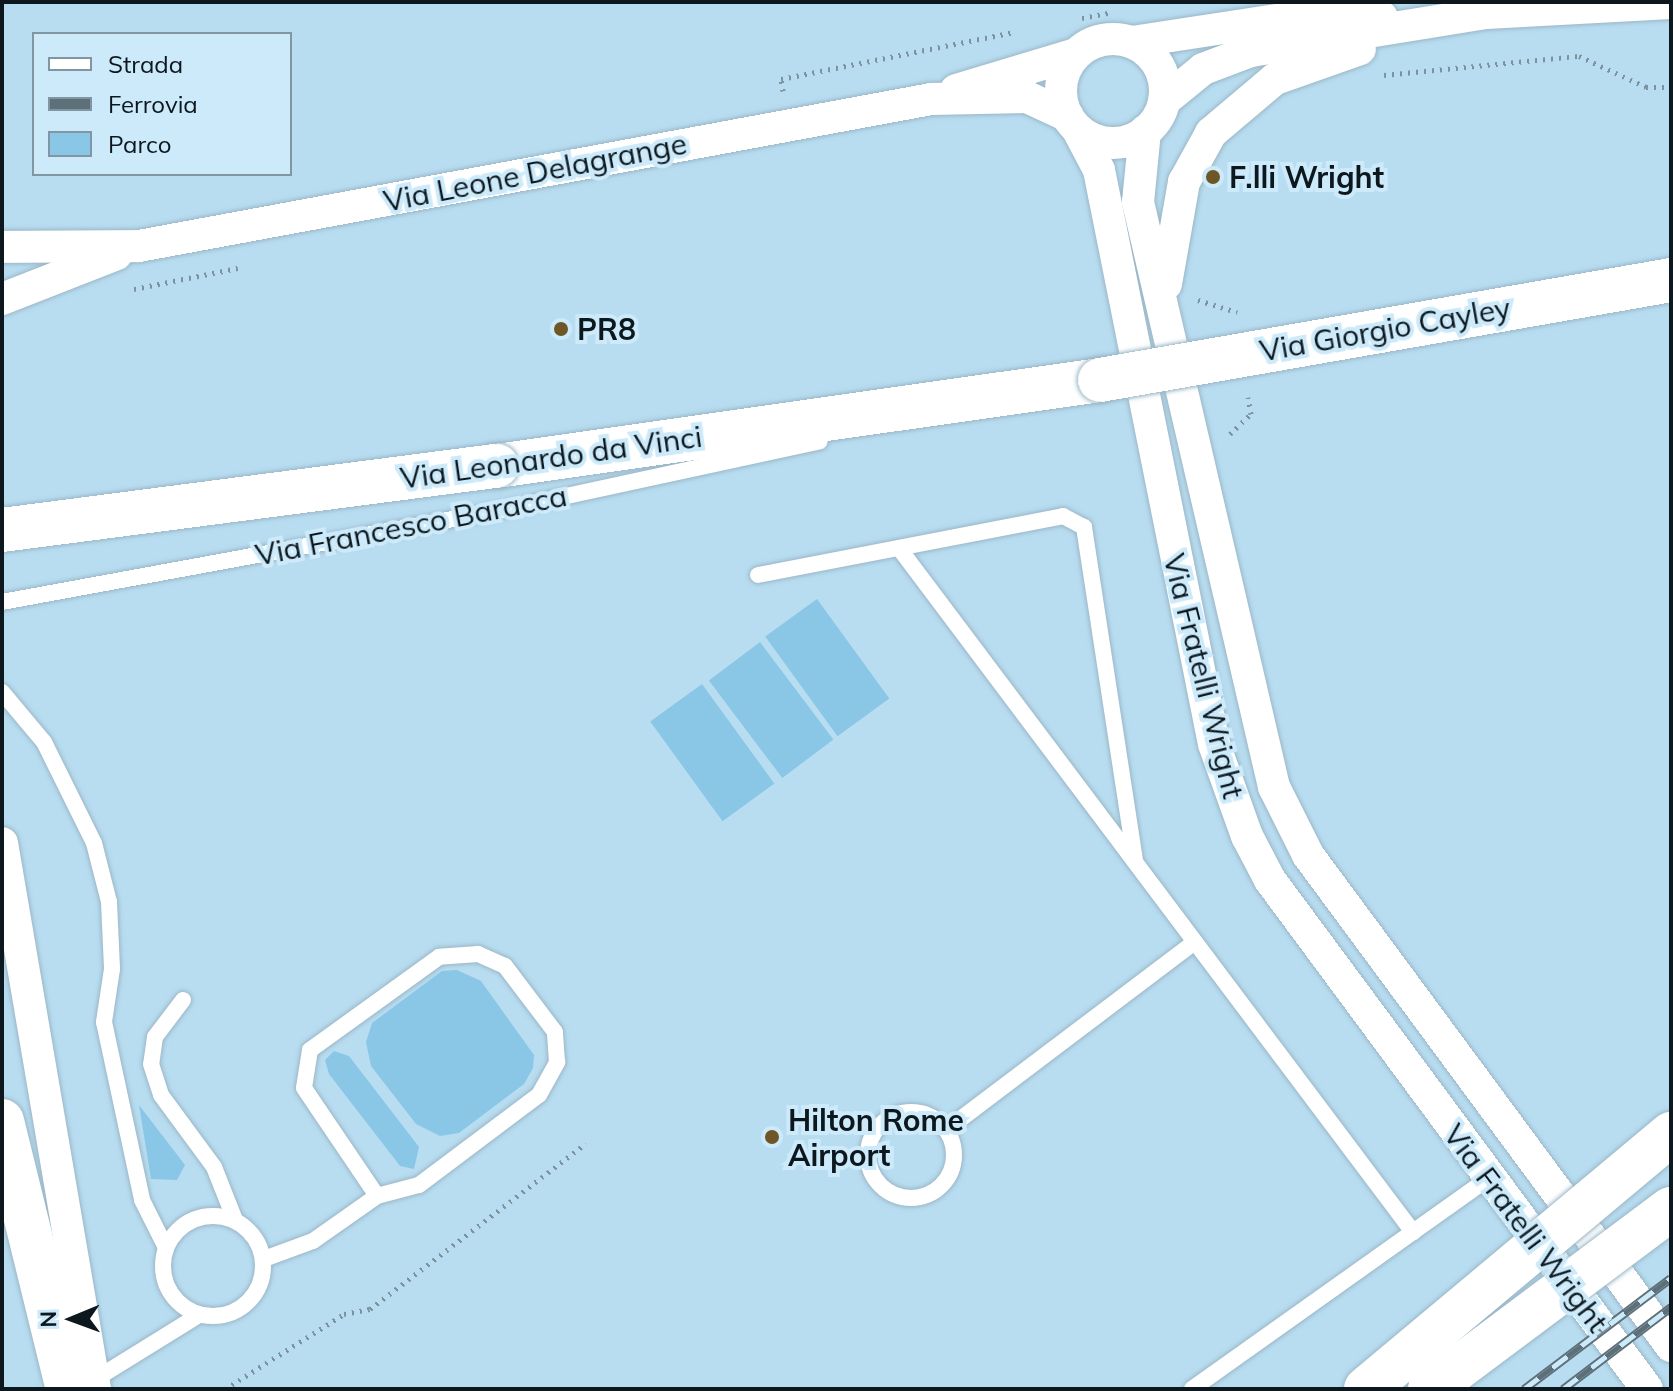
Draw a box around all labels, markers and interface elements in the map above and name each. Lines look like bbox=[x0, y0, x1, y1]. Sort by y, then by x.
legend bbox=[32, 32, 292, 176]
text: Strada bbox=[108, 49, 183, 79]
text: Ferrovia bbox=[108, 89, 198, 119]
street label: Via Leone Delagrange bbox=[380, 125, 690, 219]
text: Parco bbox=[108, 129, 171, 159]
place label: F.lli Wright bbox=[1229, 159, 1384, 195]
marker: F.lli Wright bbox=[1204, 168, 1222, 186]
street label: Via Giorgio Cayley bbox=[1257, 289, 1513, 369]
place label: PR8 bbox=[577, 311, 636, 347]
marker: PR8 bbox=[552, 320, 570, 338]
street label: Via Leonardo da Vinci bbox=[398, 418, 704, 496]
street label: Via Francesco Baracca bbox=[252, 477, 570, 573]
street label: Via Fratelli Wright bbox=[1156, 550, 1252, 802]
place label: Hilton Rome Airport bbox=[788, 1102, 964, 1172]
street label: Via Fratelli Wright bbox=[1436, 1117, 1616, 1339]
marker: Hilton Rome Airport bbox=[763, 1128, 781, 1146]
north arrow bbox=[32, 1279, 112, 1359]
text: N bbox=[34, 1311, 62, 1328]

